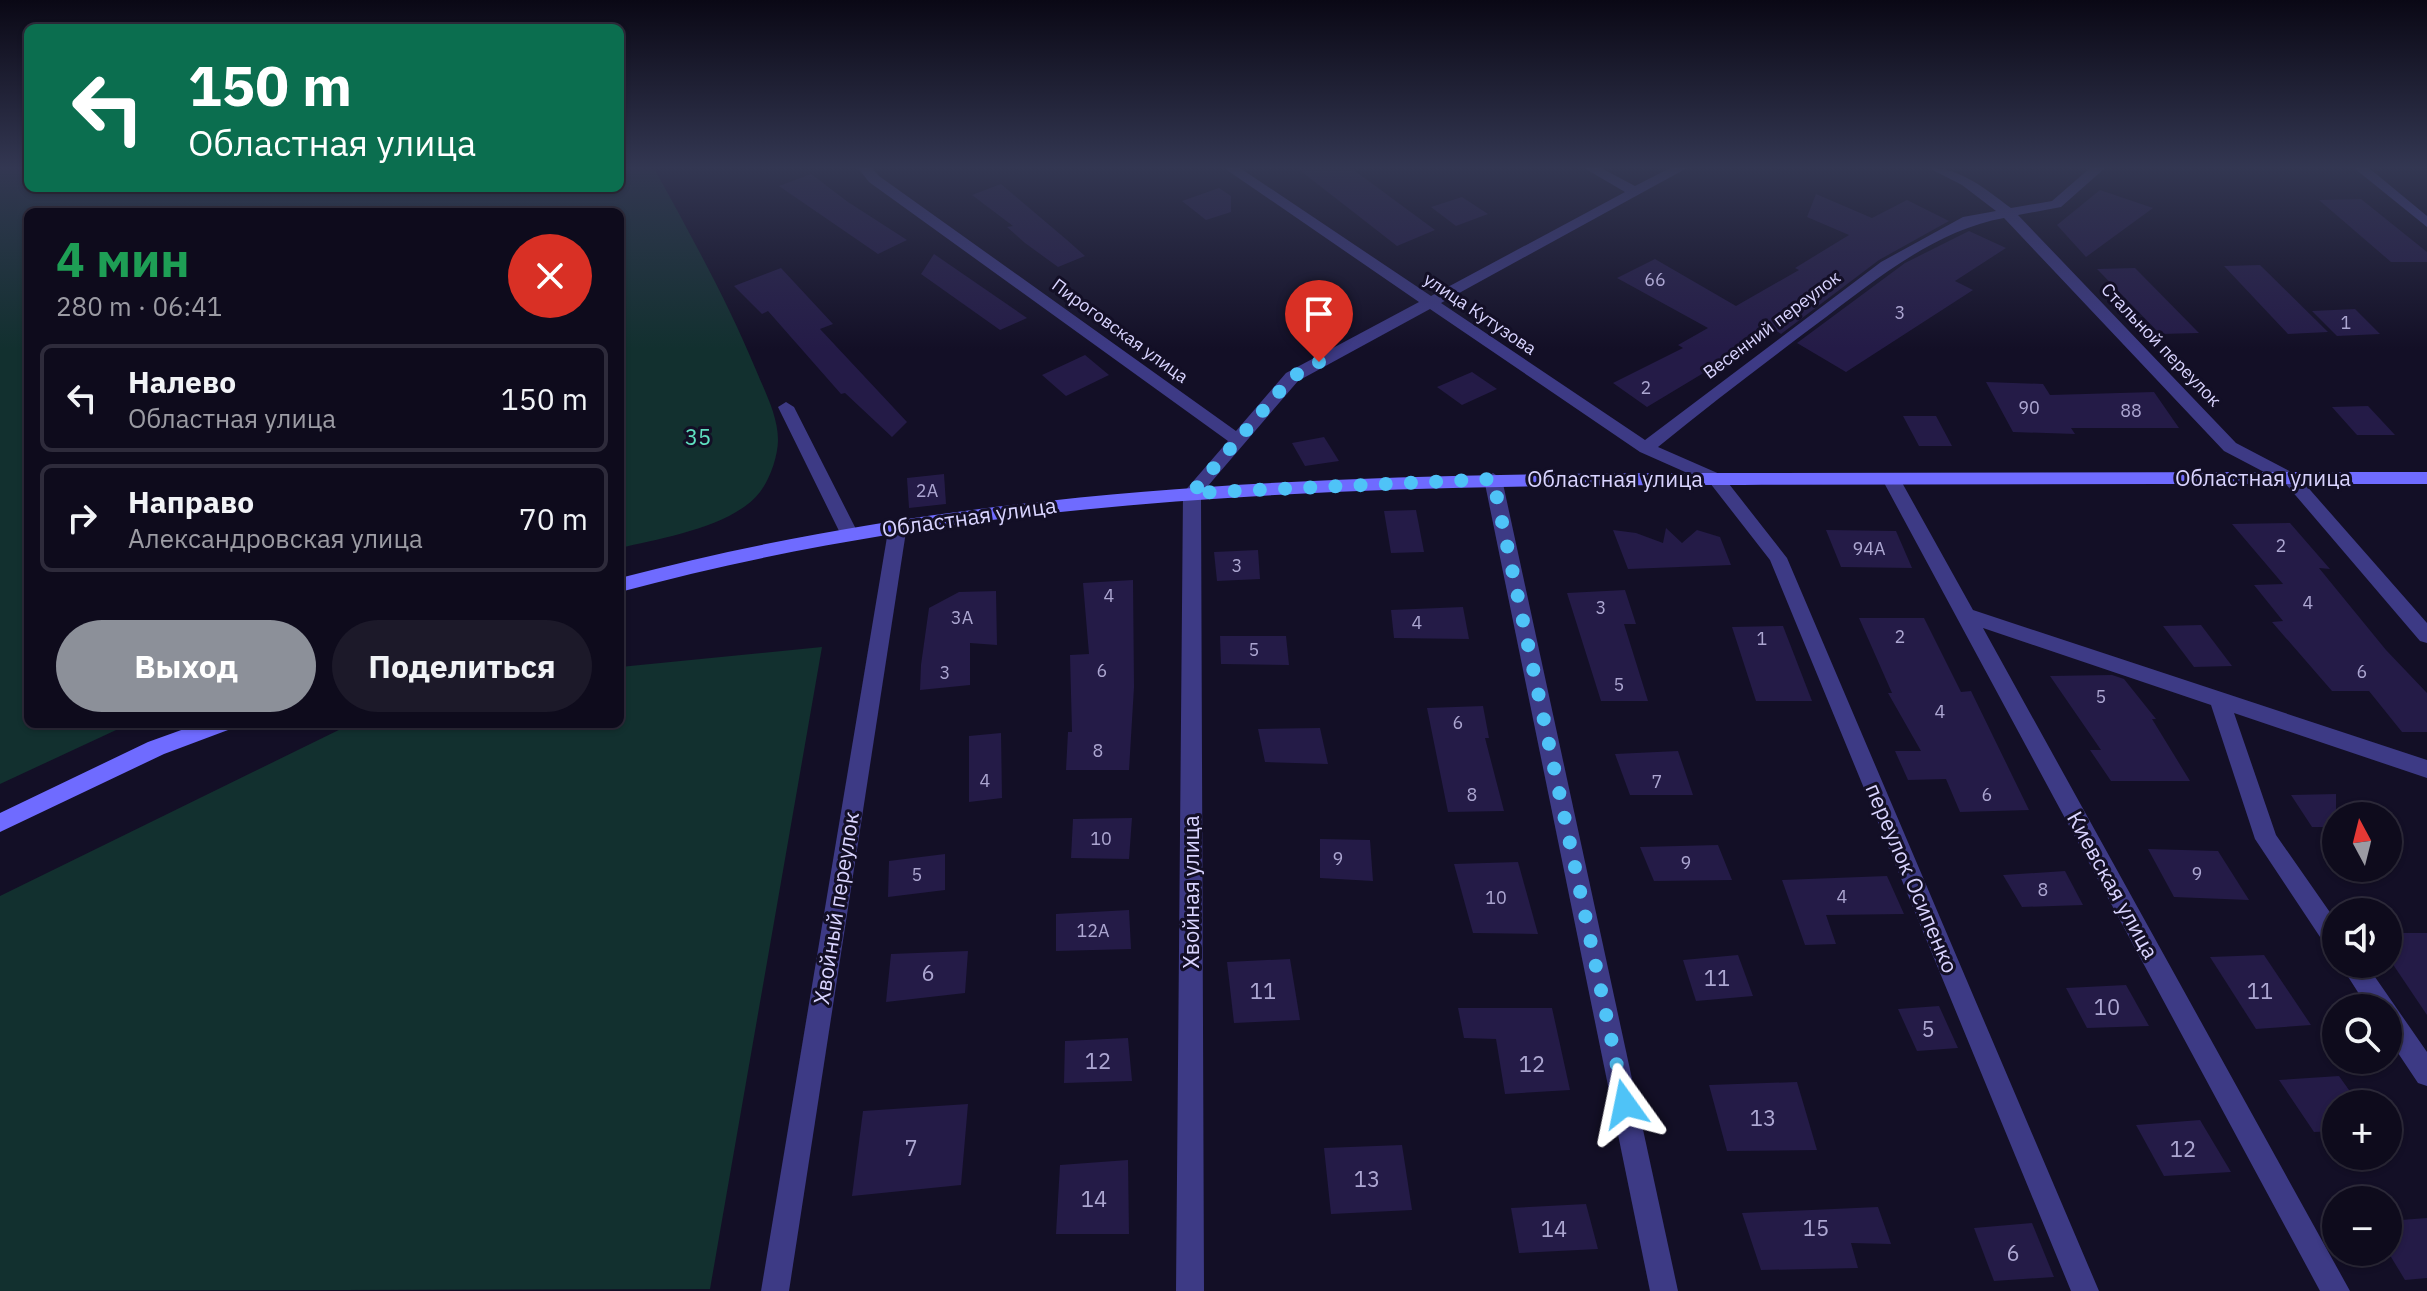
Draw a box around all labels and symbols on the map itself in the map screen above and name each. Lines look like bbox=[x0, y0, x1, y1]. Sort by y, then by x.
street label: Весенний переулок bbox=[1698, 265, 1845, 384]
street label: улица Кутузова bbox=[1420, 267, 1541, 360]
house number: 66 bbox=[1644, 268, 1666, 291]
street label: Пироговская улица bbox=[1047, 273, 1193, 388]
street label: Стальной переулок bbox=[2096, 278, 2226, 412]
pin bbox=[1285, 280, 1353, 362]
house number: 3 bbox=[1895, 301, 1905, 324]
house number: 1 bbox=[2341, 311, 2351, 334]
house number: 2 bbox=[1641, 376, 1651, 399]
house number: 90 bbox=[2018, 396, 2040, 419]
house number: 88 bbox=[2120, 399, 2142, 422]
park label: 35 bbox=[685, 422, 711, 451]
street label: Областная улица bbox=[2175, 463, 2351, 492]
street label: Областная улица bbox=[1527, 464, 1703, 493]
house number: 2А bbox=[916, 479, 939, 502]
street label: Областная улица bbox=[880, 490, 1058, 543]
house number: 2 bbox=[2276, 534, 2286, 557]
house number: 94А bbox=[1852, 537, 1886, 560]
house number: 3 bbox=[1232, 554, 1242, 577]
house number: 4 bbox=[1104, 584, 1115, 607]
house number: 4 bbox=[2303, 591, 2314, 614]
house number: 3 bbox=[1596, 596, 1606, 619]
house number: 3А bbox=[951, 606, 974, 629]
house number: 4 bbox=[1412, 611, 1423, 634]
house number: 2 bbox=[1895, 625, 1905, 648]
house number: 1 bbox=[1757, 627, 1767, 650]
house number: 5 bbox=[1249, 638, 1259, 661]
house number: 6 bbox=[1097, 659, 1107, 682]
house number: 6 bbox=[2357, 660, 2367, 683]
house number: 3 bbox=[940, 661, 950, 684]
house number: 5 bbox=[1614, 673, 1624, 696]
house number: 5 bbox=[2096, 685, 2106, 708]
house number: 4 bbox=[1935, 700, 1946, 723]
house number: 6 bbox=[1453, 711, 1463, 734]
house number: 8 bbox=[1093, 739, 1103, 762]
house number: 4 bbox=[980, 769, 991, 792]
house number: 7 bbox=[1652, 770, 1662, 793]
street label: переулок Осипенко bbox=[1859, 779, 1966, 977]
house number: 8 bbox=[1467, 783, 1477, 806]
house number: 6 bbox=[1982, 783, 1992, 806]
north arrow bbox=[2322, 802, 2402, 882]
street label: Киевская улица bbox=[2061, 806, 2166, 964]
street label: Хвойный переулок bbox=[806, 809, 865, 1006]
street label: Хвойная улица bbox=[1176, 815, 1205, 969]
house number: 10 bbox=[1090, 827, 1112, 850]
house number: 9 bbox=[1333, 847, 1343, 870]
house number: 9 bbox=[1681, 851, 1691, 874]
house number: 9 bbox=[2192, 862, 2202, 885]
house number: 5 bbox=[912, 863, 922, 886]
house number: 8 bbox=[2038, 878, 2048, 901]
house number: 4 bbox=[1837, 885, 1848, 908]
house number: 10 bbox=[1485, 886, 1507, 909]
house number: 12А bbox=[1076, 919, 1110, 942]
house number: 6 bbox=[921, 958, 935, 987]
house number: 11 bbox=[1704, 963, 1730, 992]
house number: 11 bbox=[1250, 976, 1276, 1005]
house number: 11 bbox=[2247, 976, 2273, 1005]
house number: 10 bbox=[2094, 992, 2120, 1021]
house number: 5 bbox=[1921, 1014, 1935, 1043]
house number: 12 bbox=[1085, 1046, 1111, 1075]
house number: 12 bbox=[1519, 1049, 1545, 1078]
position arrow bbox=[1583, 1062, 1667, 1146]
house number: 13 bbox=[1750, 1103, 1776, 1132]
house number: 7 bbox=[904, 1133, 918, 1162]
house number: 12 bbox=[2170, 1134, 2196, 1163]
house number: 13 bbox=[1354, 1164, 1380, 1193]
house number: 14 bbox=[1081, 1184, 1107, 1213]
house number: 15 bbox=[1803, 1213, 1829, 1242]
house number: 14 bbox=[1541, 1214, 1567, 1243]
house number: 6 bbox=[2006, 1238, 2020, 1267]

